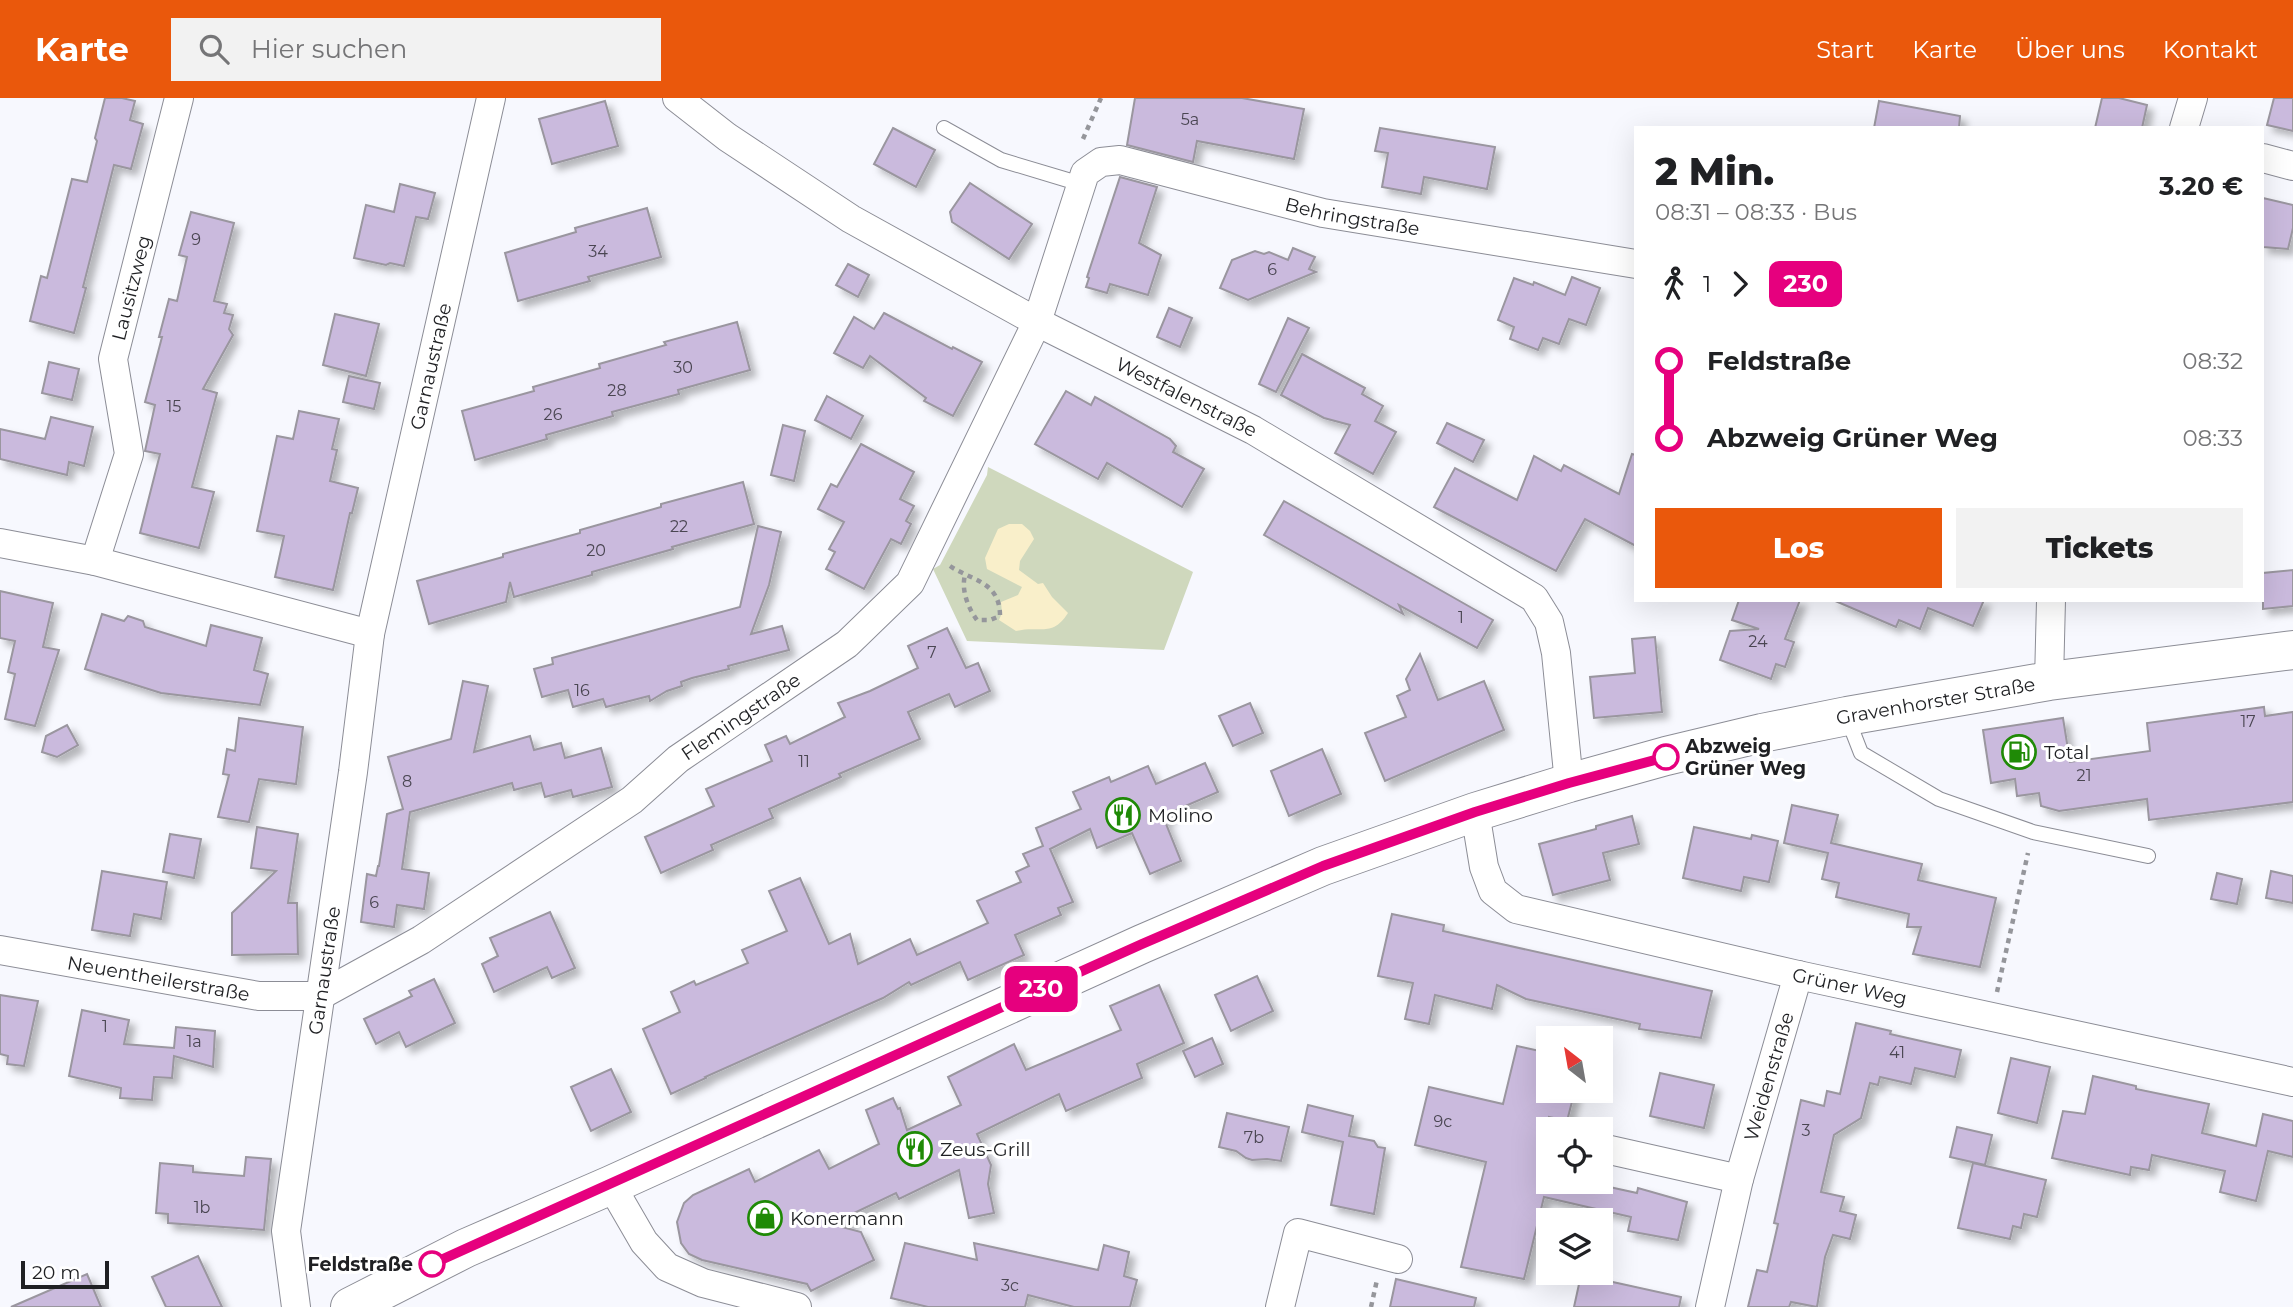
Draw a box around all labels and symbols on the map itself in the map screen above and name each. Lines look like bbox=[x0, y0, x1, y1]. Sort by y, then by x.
house number: 5a bbox=[1181, 110, 1199, 129]
street label: Behringstraße bbox=[1283, 192, 1421, 240]
house number: 9 bbox=[191, 230, 201, 249]
street label: Lausitzweg bbox=[107, 233, 155, 343]
house number: 34 bbox=[588, 242, 608, 261]
house number: 6 bbox=[1267, 260, 1277, 279]
street label: Garnaustraße bbox=[405, 301, 456, 432]
street label: Westfalenstraße bbox=[1112, 352, 1261, 442]
house number: 30 bbox=[673, 358, 693, 377]
house number: 28 bbox=[607, 381, 627, 400]
house number: 15 bbox=[167, 397, 181, 416]
house number: 26 bbox=[544, 405, 563, 424]
house number: 22 bbox=[670, 517, 688, 536]
house number: 20 bbox=[586, 541, 606, 560]
house number: 1 bbox=[1458, 608, 1464, 627]
house number: 24 bbox=[1748, 632, 1768, 651]
house number: 7 bbox=[927, 643, 937, 662]
street label: Flemingstraße bbox=[677, 668, 805, 765]
street label: Gravenhorster Straße bbox=[1834, 672, 2037, 729]
house number: 16 bbox=[574, 681, 590, 700]
house number: 17 bbox=[2240, 712, 2256, 731]
fuel station icon: Total bbox=[2000, 733, 2038, 771]
place label: Abzweig Grüner Weg bbox=[1684, 735, 1806, 780]
place label: Total bbox=[2044, 741, 2089, 764]
marker: Abzweig Grüner Weg bbox=[1653, 744, 1679, 770]
house number: 11 bbox=[798, 752, 810, 771]
house number: 21 bbox=[2077, 766, 2091, 785]
house number: 8 bbox=[402, 772, 412, 791]
restaurant icon: Molino bbox=[1104, 796, 1142, 834]
place label: Molino bbox=[1148, 804, 1213, 827]
house number: 6 bbox=[369, 893, 379, 912]
street label: Garnaustraße bbox=[303, 905, 345, 1036]
street label: Neuentheilerstraße bbox=[66, 951, 251, 1006]
street label: Grüner Weg bbox=[1790, 963, 1909, 1010]
line badge: 230 bbox=[1001, 966, 1081, 1012]
street label: Weidenstraße bbox=[1739, 1009, 1798, 1144]
house number: 1 bbox=[102, 1017, 108, 1036]
north arrow bbox=[1536, 1026, 1614, 1102]
house number: 1a bbox=[186, 1032, 202, 1051]
house number: 41 bbox=[1889, 1043, 1905, 1062]
house number: 9c bbox=[1434, 1112, 1452, 1131]
house number: 3 bbox=[1801, 1121, 1811, 1140]
house number: 7b bbox=[1244, 1128, 1264, 1147]
restaurant icon: Zeus-Grill bbox=[896, 1130, 934, 1168]
place label: Zeus-Grill bbox=[940, 1138, 1031, 1161]
house number: 1b bbox=[194, 1198, 210, 1217]
shop icon: Konermann bbox=[746, 1199, 784, 1237]
place label: Konermann bbox=[790, 1207, 904, 1230]
marker: Feldstraße bbox=[419, 1251, 445, 1277]
place label: Feldstraße bbox=[308, 1253, 413, 1276]
scale bar bbox=[21, 1258, 108, 1290]
house number: 3c bbox=[1001, 1276, 1019, 1295]

